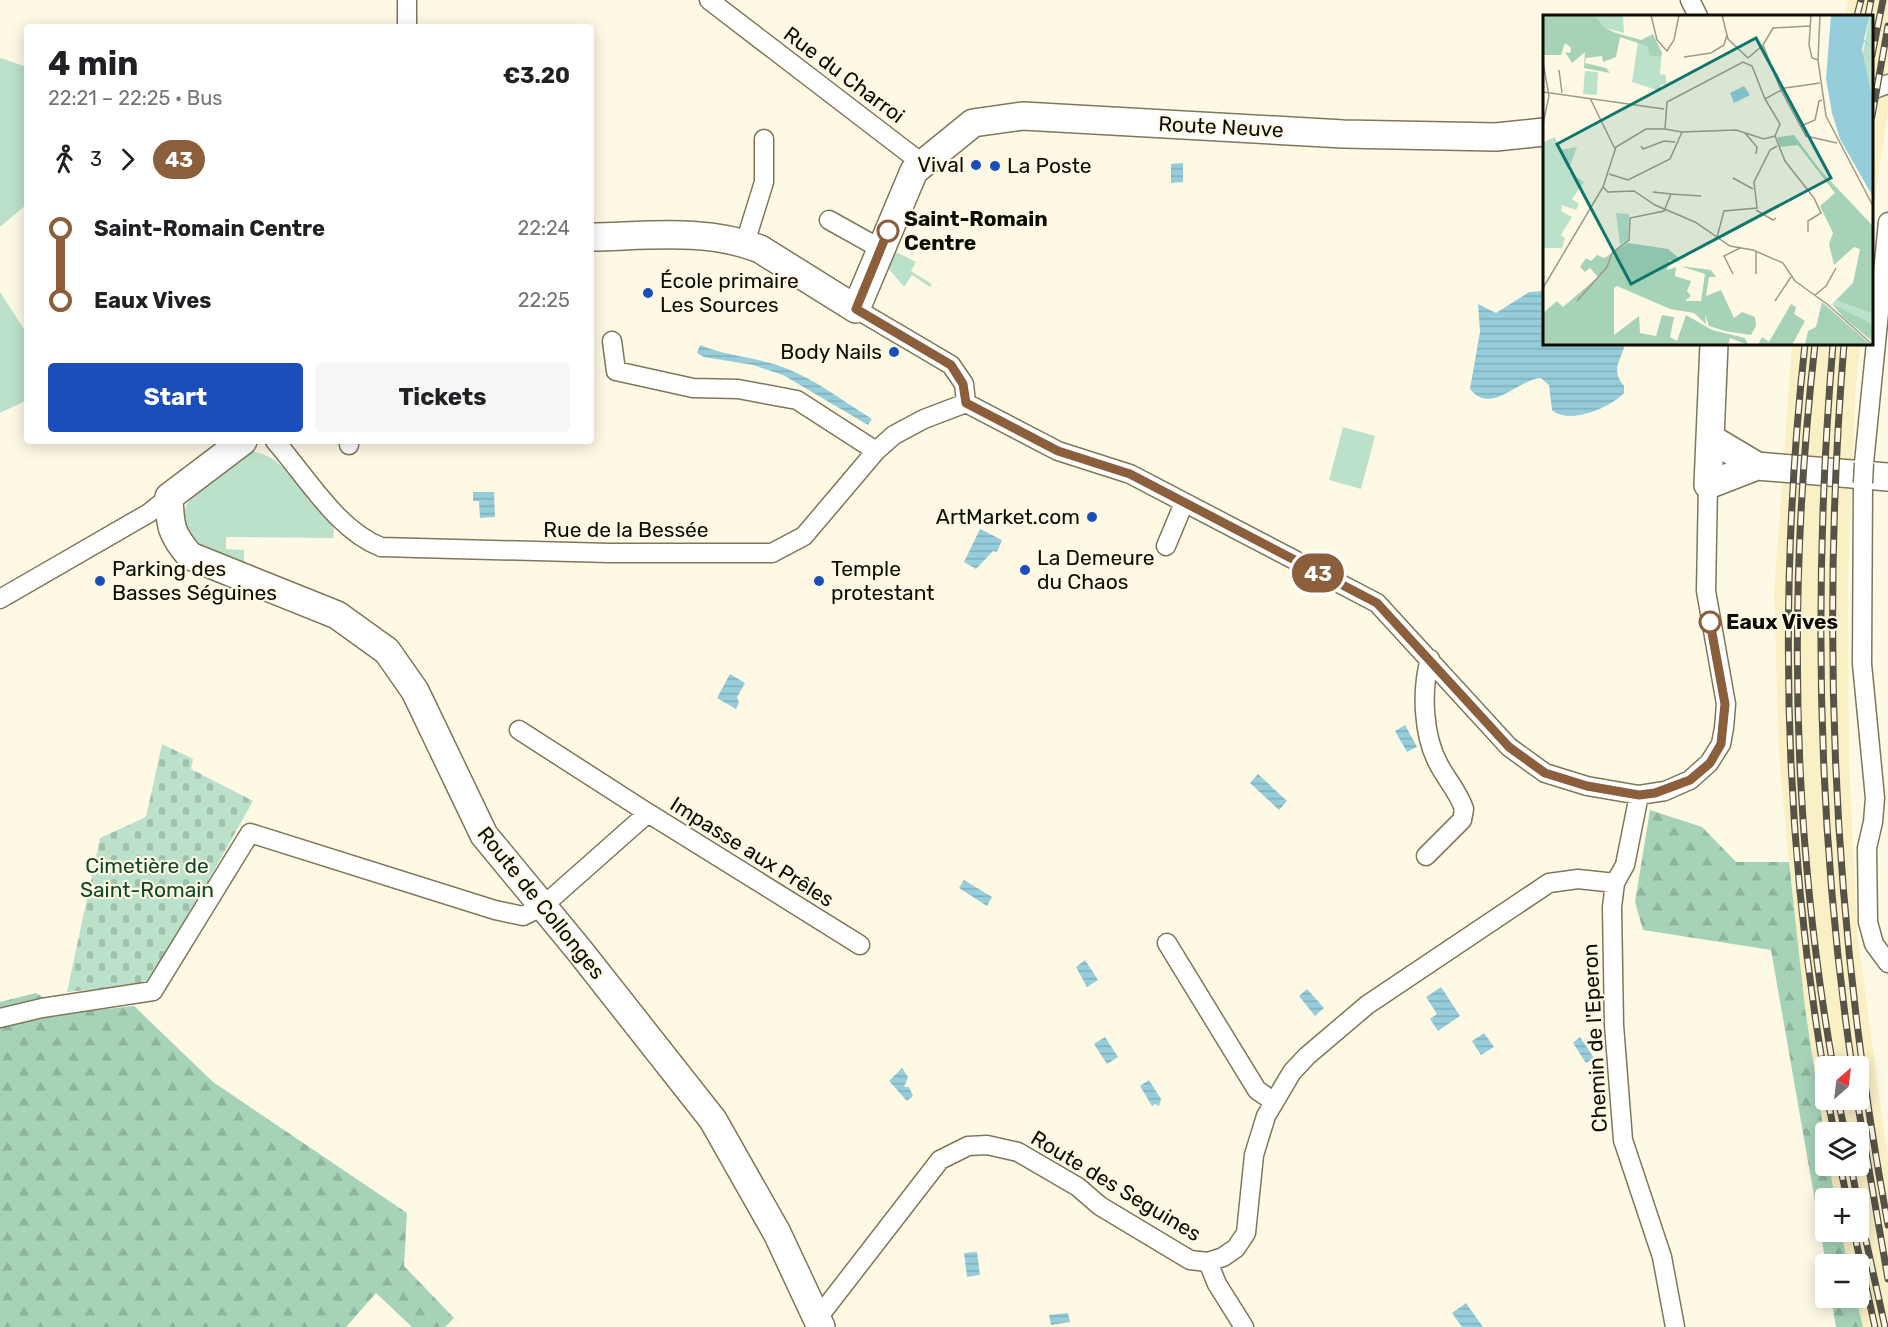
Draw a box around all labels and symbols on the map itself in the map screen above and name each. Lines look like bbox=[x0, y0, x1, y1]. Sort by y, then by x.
inset map bbox=[1543, 15, 1873, 345]
street label: Rue du Charroi bbox=[779, 21, 910, 128]
street label: Route Neuve bbox=[1158, 111, 1284, 142]
place label: Vival bbox=[917, 152, 964, 177]
place label: La Poste bbox=[1007, 153, 1092, 178]
marker: Vival bbox=[969, 158, 983, 172]
marker: La Poste bbox=[988, 159, 1002, 173]
place label: Saint-Romain Centre bbox=[904, 206, 1048, 255]
marker: Saint-Romain Centre bbox=[877, 220, 899, 242]
place label: École primaire Les Sources bbox=[660, 268, 799, 317]
marker: École primaire Les Sources bbox=[641, 286, 655, 300]
place label: Body Nails bbox=[780, 339, 882, 364]
marker: Body Nails bbox=[887, 345, 901, 359]
place label: ArtMarket.com bbox=[936, 504, 1080, 529]
marker: ArtMarket.com bbox=[1085, 510, 1099, 524]
street label: Rue de la Bessée bbox=[543, 517, 709, 542]
place label: La Demeure du Chaos bbox=[1037, 545, 1154, 594]
line badge: 43 bbox=[1291, 554, 1345, 592]
place label: Parking des Basses Séguines bbox=[112, 556, 277, 605]
place label: Temple protestant bbox=[831, 556, 935, 605]
marker: La Demeure du Chaos bbox=[1018, 563, 1032, 577]
marker: Parking des Basses Séguines bbox=[93, 574, 107, 588]
marker: Temple protestant bbox=[812, 574, 826, 588]
place label: Eaux Vives bbox=[1726, 609, 1838, 634]
marker: Eaux Vives bbox=[1699, 611, 1721, 633]
street label: Impasse aux Prêles bbox=[666, 791, 839, 912]
street label: Route de Collonges bbox=[472, 821, 611, 984]
park label: Cimetière de Saint-Romain bbox=[80, 853, 214, 902]
street label: Chemin de l'Eperon bbox=[1577, 943, 1612, 1133]
north arrow bbox=[1815, 1056, 1869, 1110]
street label: Route des Seguines bbox=[1027, 1125, 1206, 1246]

